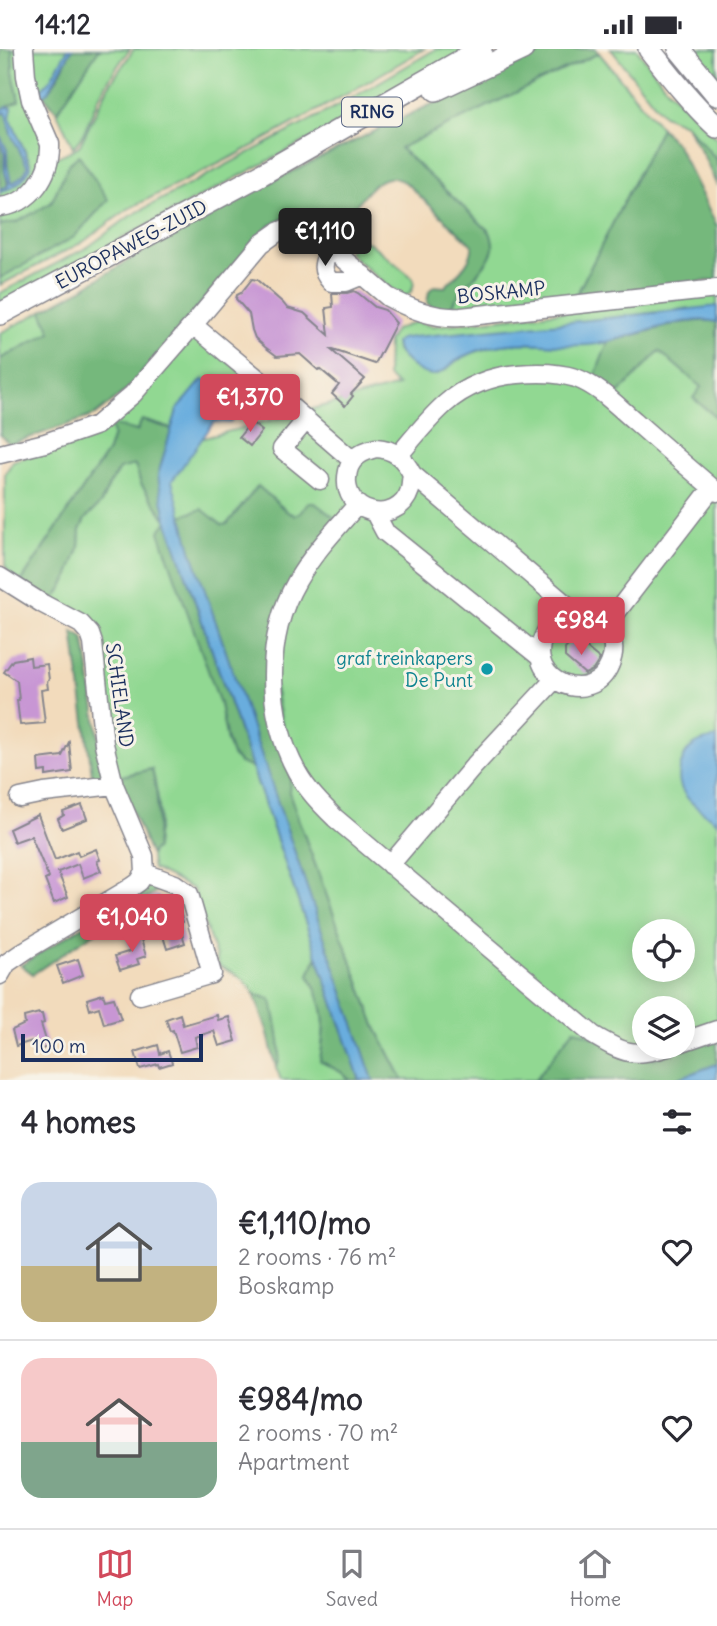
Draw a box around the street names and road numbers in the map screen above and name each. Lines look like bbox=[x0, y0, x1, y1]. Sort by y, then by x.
road number: RING bbox=[342, 97, 402, 127]
street label: EUROPAWEG-ZUID bbox=[51, 194, 211, 294]
street label: BOSKAMP bbox=[456, 275, 546, 309]
street label: SCHIELAND bbox=[101, 641, 139, 749]

